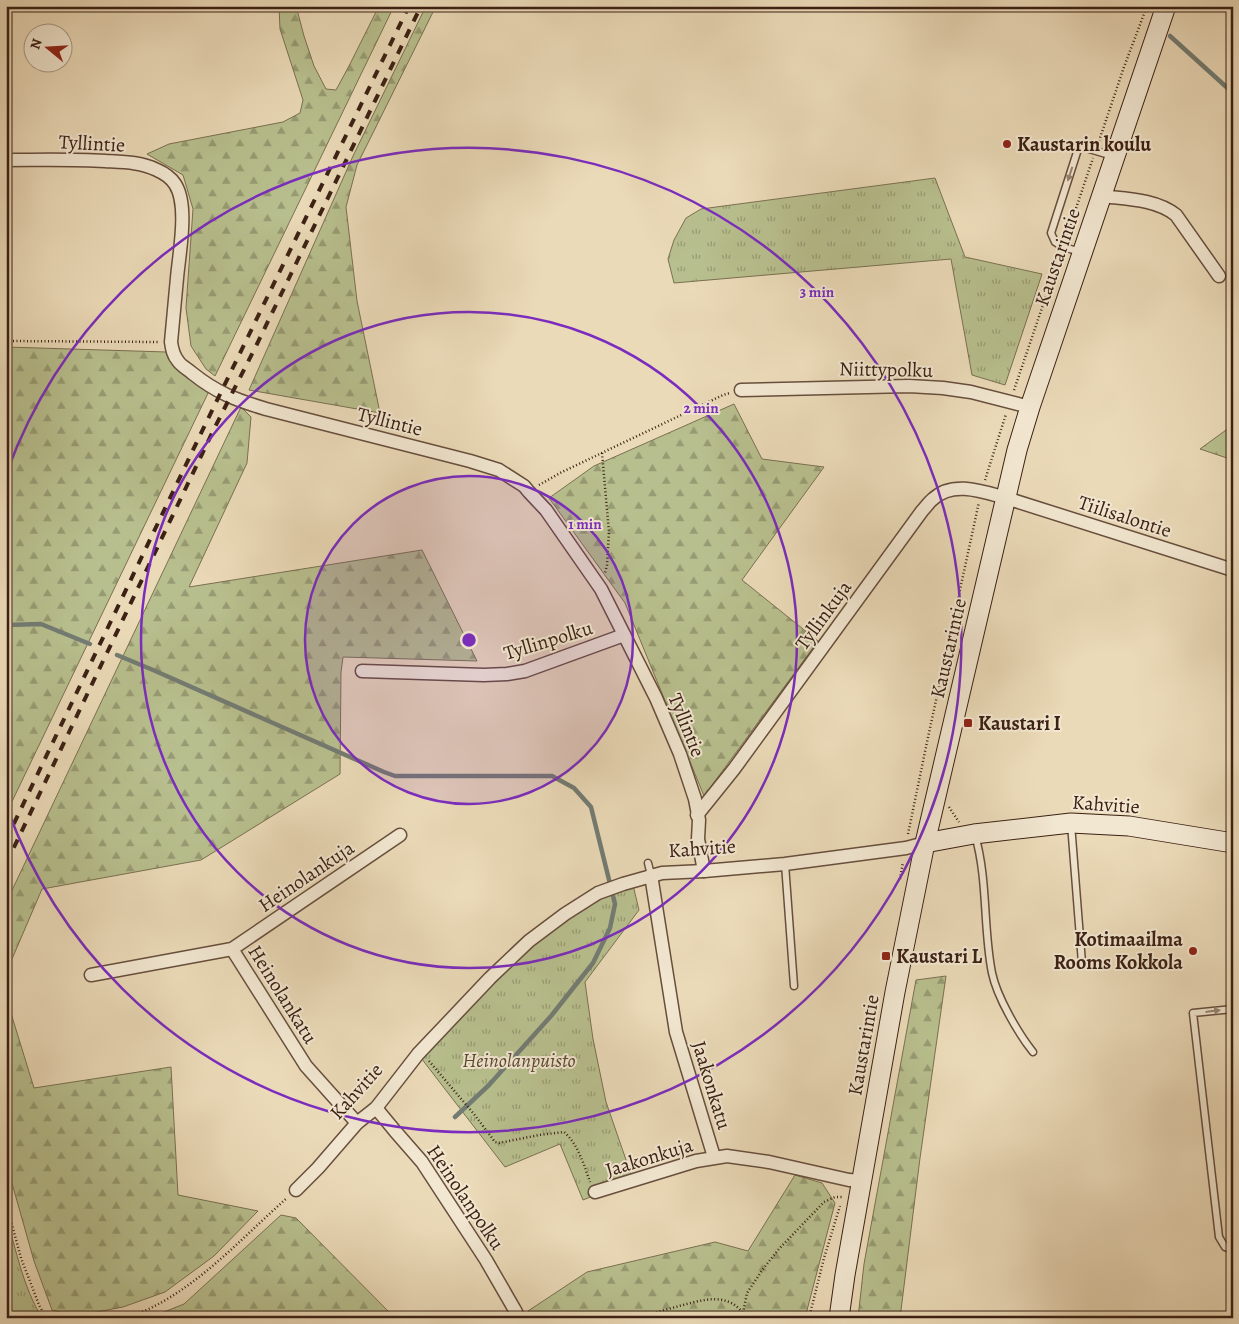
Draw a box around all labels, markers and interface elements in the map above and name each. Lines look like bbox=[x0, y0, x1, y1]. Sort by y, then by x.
north arrow bbox=[22, 22, 72, 72]
text: N bbox=[26, 36, 47, 52]
street label: Tyllintie bbox=[58, 128, 126, 159]
place label: Kaustarin koulu bbox=[1017, 131, 1151, 158]
marker: Kaustarin koulu bbox=[1001, 138, 1013, 150]
one-way arrow bbox=[1066, 166, 1073, 181]
street label: Kaustarintie bbox=[1028, 205, 1087, 310]
text: 3 min bbox=[800, 282, 835, 302]
street label: Niittypolku bbox=[839, 355, 933, 384]
text: 2 min bbox=[683, 398, 719, 418]
street label: Tyllintie bbox=[354, 400, 425, 443]
street label: Tiilisalontie bbox=[1075, 489, 1175, 544]
text: 1 min bbox=[568, 514, 602, 534]
street label: Tyllinkuja bbox=[789, 574, 858, 656]
street label: Kaustarintie bbox=[924, 595, 973, 701]
street label: Tyllinpolku bbox=[501, 614, 596, 667]
centre of rings bbox=[460, 631, 478, 649]
street label: Tyllintie bbox=[662, 689, 712, 761]
place label: Kaustari I bbox=[978, 710, 1061, 737]
marker: Kaustari I bbox=[962, 717, 974, 729]
street label: Kahvitie bbox=[1071, 789, 1141, 820]
street label: Kahvitie bbox=[667, 833, 737, 864]
street label: Heinolankuja bbox=[253, 834, 360, 918]
place label: Kotimaailma Rooms Kokkola bbox=[1053, 926, 1183, 976]
street label: Heinolankatu bbox=[242, 940, 324, 1049]
place label: Kaustari L bbox=[896, 943, 983, 970]
marker: Kotimaailma Rooms Kokkola bbox=[1187, 945, 1199, 957]
marker: Kaustari L bbox=[880, 950, 892, 962]
street label: Kaustarintie bbox=[841, 993, 886, 1098]
one-way arrow bbox=[1205, 1007, 1221, 1015]
street label: Jaakonkatu bbox=[685, 1038, 738, 1133]
park label: Heinolanpuisto bbox=[462, 1047, 576, 1074]
street label: Kahvitie bbox=[324, 1057, 389, 1126]
street label: Jaakonkuja bbox=[602, 1131, 697, 1184]
street label: Heinolanpolku bbox=[420, 1139, 511, 1255]

